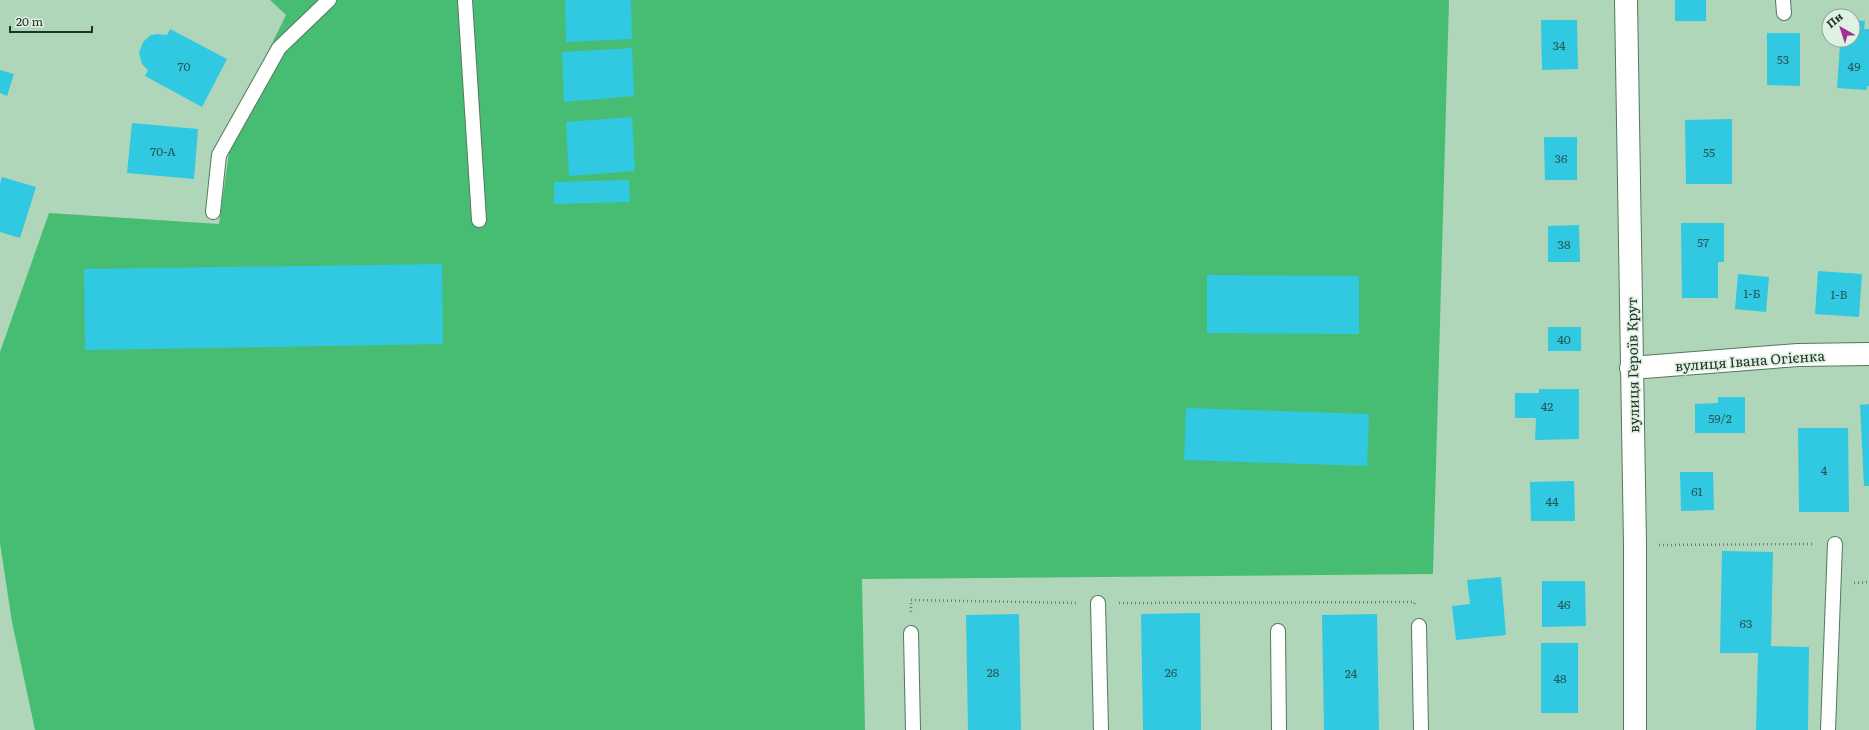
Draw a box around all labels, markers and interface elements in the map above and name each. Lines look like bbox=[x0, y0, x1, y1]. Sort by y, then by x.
scale bar bbox=[10, 8, 92, 34]
north arrow bbox=[1821, 8, 1861, 48]
text: Пн bbox=[1822, 8, 1846, 31]
text: 20 m bbox=[16, 12, 43, 30]
house number: 34 bbox=[1552, 36, 1566, 54]
house number: 53 bbox=[1777, 50, 1789, 68]
house number: 70 bbox=[177, 57, 191, 75]
house number: 49 bbox=[1848, 57, 1860, 75]
house number: 70-А bbox=[150, 142, 176, 160]
house number: 55 bbox=[1703, 143, 1715, 161]
house number: 36 bbox=[1555, 149, 1568, 167]
house number: 57 bbox=[1697, 233, 1709, 251]
house number: 38 bbox=[1557, 235, 1571, 253]
house number: 1-Б bbox=[1743, 284, 1761, 302]
house number: 1-В bbox=[1830, 285, 1848, 303]
street label: вулиця Героїв Крут bbox=[1621, 297, 1643, 433]
house number: 40 bbox=[1557, 330, 1571, 348]
street label: вулиця Івана Огієнка bbox=[1674, 345, 1826, 375]
house number: 42 bbox=[1541, 397, 1553, 415]
house number: 59/2 bbox=[1708, 409, 1732, 427]
house number: 4 bbox=[1821, 461, 1828, 479]
house number: 61 bbox=[1691, 482, 1703, 500]
house number: 44 bbox=[1545, 492, 1559, 510]
house number: 46 bbox=[1557, 595, 1571, 613]
house number: 63 bbox=[1740, 614, 1752, 632]
house number: 28 bbox=[987, 663, 1000, 681]
house number: 26 bbox=[1165, 663, 1178, 681]
house number: 24 bbox=[1345, 664, 1358, 682]
house number: 48 bbox=[1553, 669, 1567, 687]

